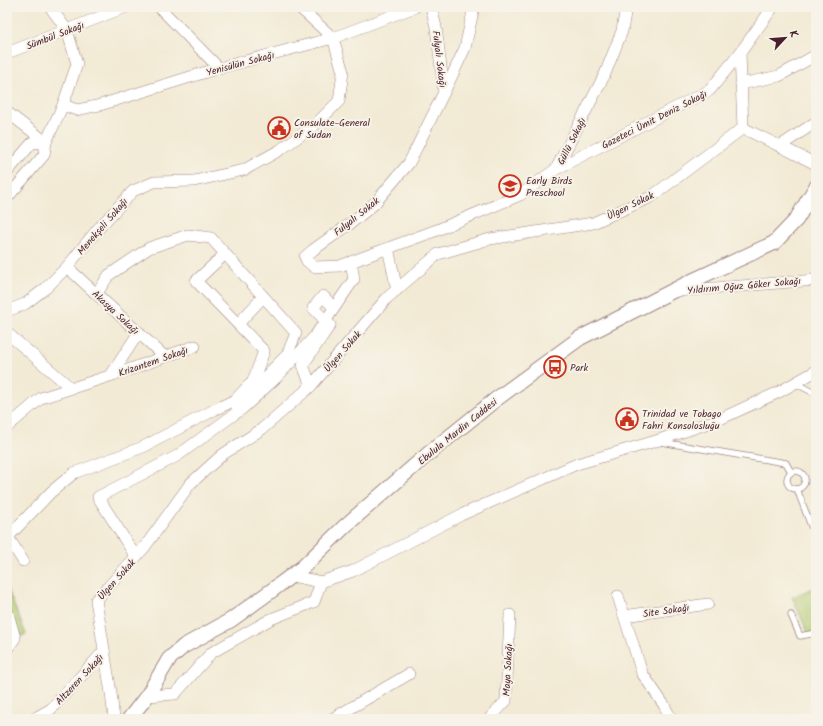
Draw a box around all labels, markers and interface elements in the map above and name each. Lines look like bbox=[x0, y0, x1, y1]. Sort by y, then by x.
street label: Sümbül Sokağı bbox=[24, 17, 87, 54]
north arrow bbox=[765, 18, 805, 58]
text: K bbox=[784, 27, 803, 41]
street label: Fulyalı Sokağı bbox=[428, 30, 450, 89]
street label: Yenisülün Sokağı bbox=[204, 47, 277, 81]
street label: Gazeteci Ümit Deniz Sokağı bbox=[599, 86, 710, 153]
public building icon: Consulate-General of Sudan bbox=[266, 115, 292, 141]
place label: Consulate-General of Sudan bbox=[294, 115, 370, 143]
street label: Güllü Sokağı bbox=[553, 115, 591, 168]
school or university icon: Early Birds Preschool bbox=[497, 173, 523, 199]
place label: Early Birds Preschool bbox=[526, 173, 573, 201]
street label: Ülgen Sokak bbox=[604, 187, 657, 224]
street label: Fulyalı Sokak bbox=[330, 193, 383, 240]
street label: Menekşeli Sokağı bbox=[73, 194, 132, 259]
street label: Yıldırım Oğuz Göker Sokağı bbox=[687, 273, 802, 299]
street label: Akasya Sokağı bbox=[88, 287, 143, 339]
street label: Ülgen Sokak bbox=[320, 327, 366, 376]
street label: Krizantem Sokağı bbox=[116, 342, 191, 381]
bus stop icon: Park bbox=[542, 354, 568, 380]
place label: Park bbox=[570, 360, 588, 376]
street label: Ebulula Mardin Caddesi bbox=[414, 394, 502, 469]
public building icon: Trinidad ve Tobago Fahri Konsolosluğu bbox=[614, 406, 640, 432]
place label: Trinidad ve Tobago Fahri Konsolosluğu bbox=[642, 406, 722, 434]
street label: Ülgen Sokak bbox=[94, 555, 140, 604]
street label: Site Sokağı bbox=[642, 600, 691, 622]
street label: Maya Sokağı bbox=[499, 643, 517, 697]
street label: Altzeren Sokağı bbox=[52, 650, 108, 709]

